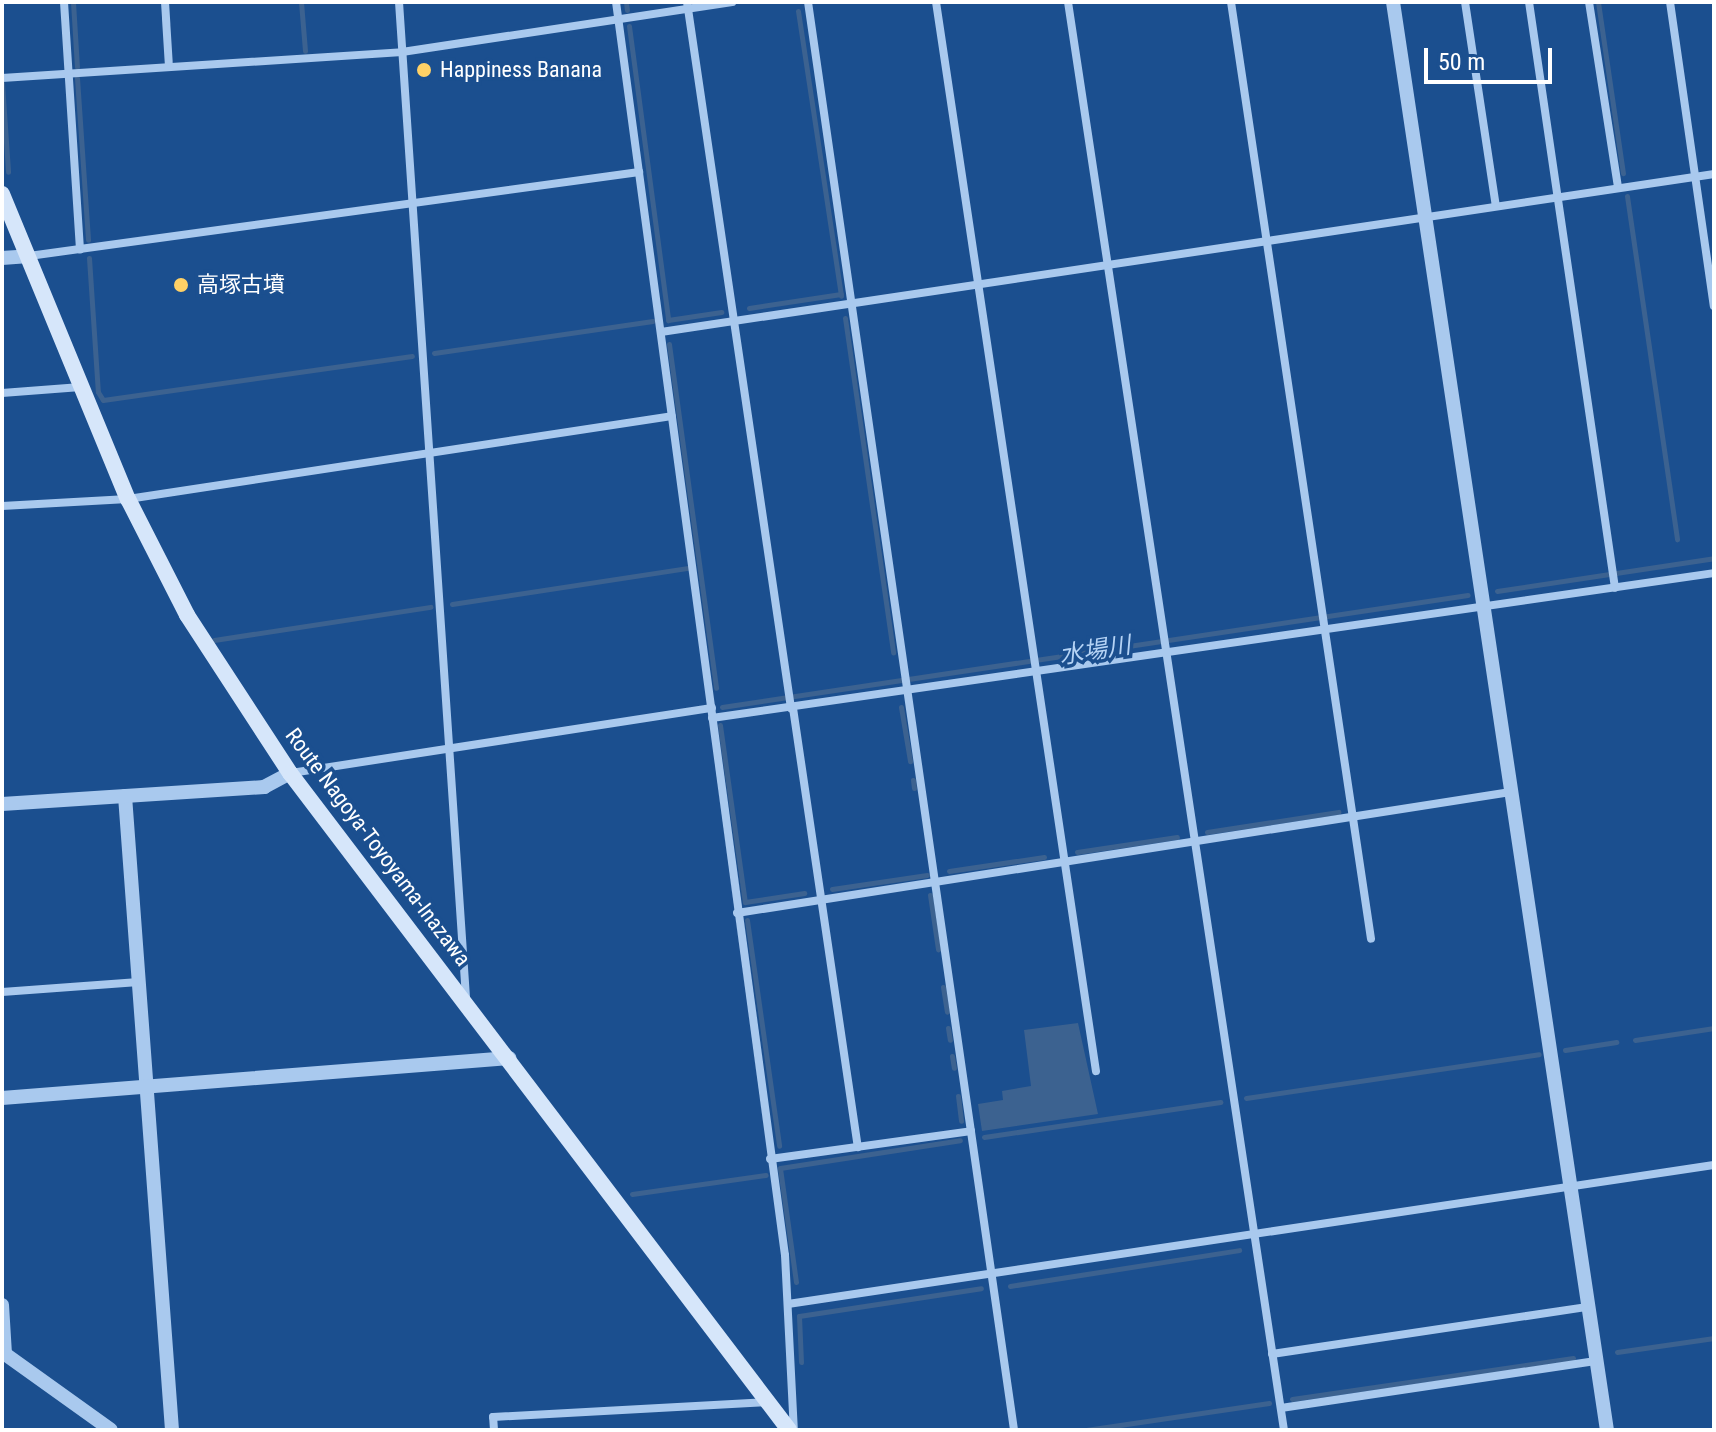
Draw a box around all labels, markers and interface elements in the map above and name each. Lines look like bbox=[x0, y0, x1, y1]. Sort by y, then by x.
scale bar bbox=[1428, 32, 1556, 82]
text: 50 m bbox=[1438, 48, 1485, 76]
place label: Happiness Banana bbox=[440, 57, 602, 83]
marker: Happiness Banana bbox=[415, 61, 433, 79]
place label: 高塚古墳 bbox=[197, 272, 285, 298]
marker: 高塚古墳 bbox=[172, 276, 190, 294]
water label: 水場川 bbox=[1057, 631, 1133, 671]
street label: Route Nagoya-Toyoyama-Inazawa bbox=[280, 723, 476, 971]

